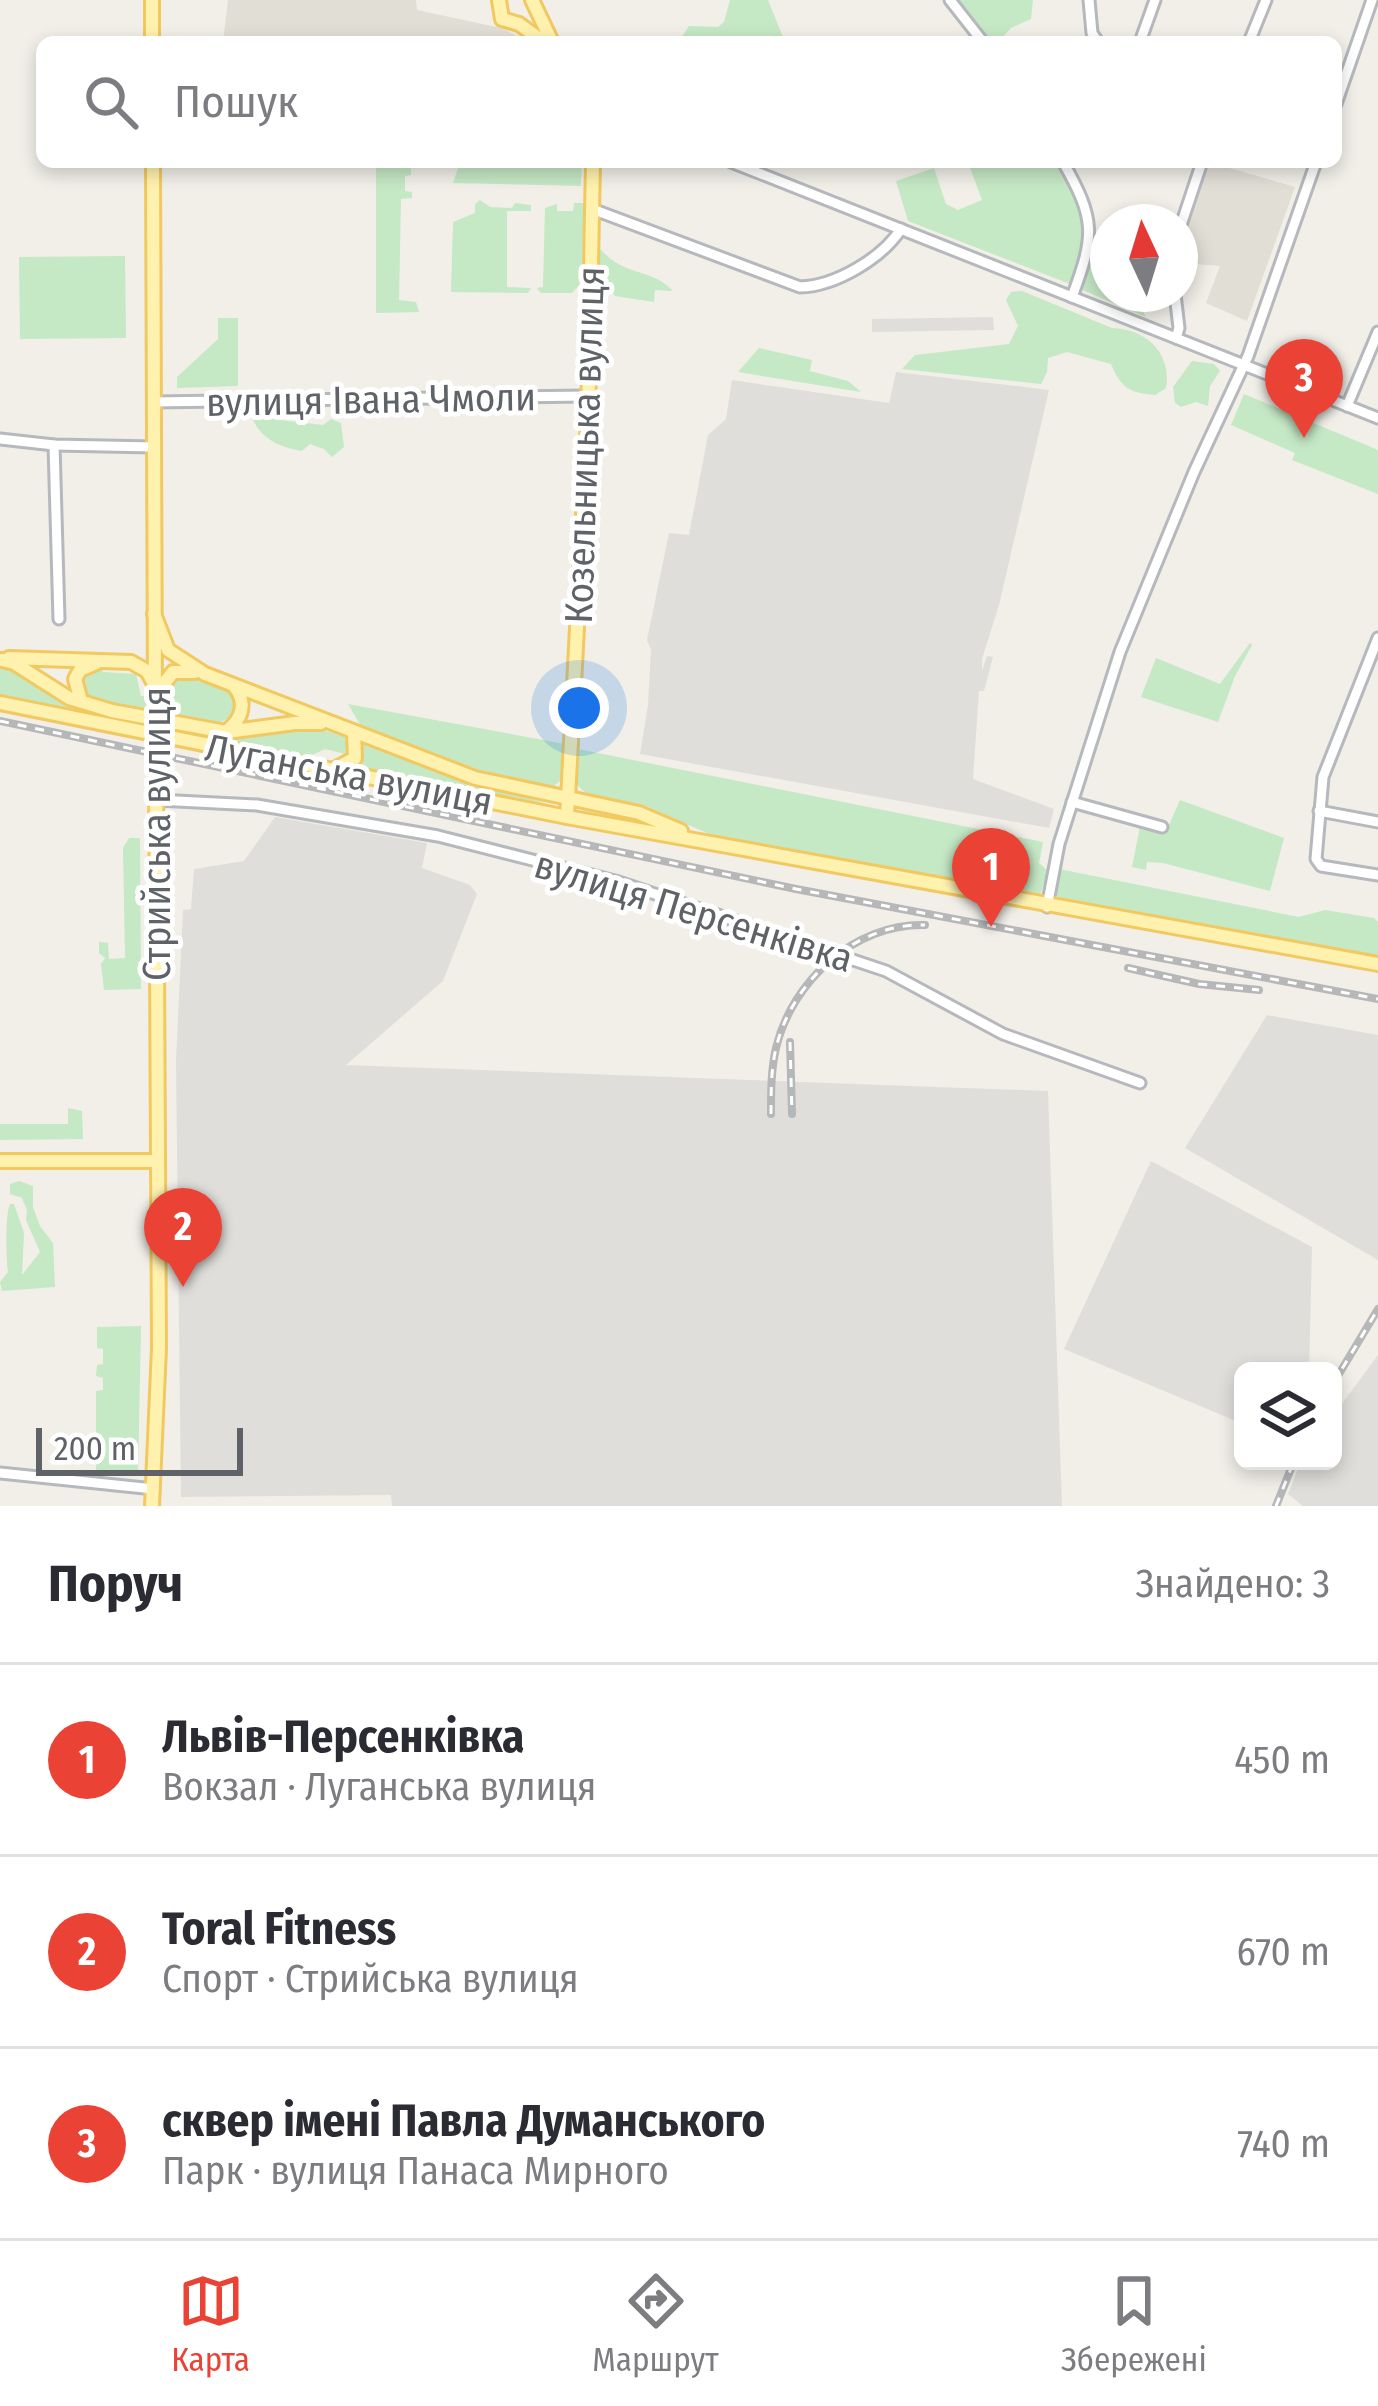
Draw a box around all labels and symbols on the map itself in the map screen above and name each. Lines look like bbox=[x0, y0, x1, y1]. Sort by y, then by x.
north arrow bbox=[1090, 204, 1198, 312]
street label: Козельницька вулиця bbox=[556, 266, 614, 624]
pin: 3 bbox=[1265, 339, 1343, 438]
street label: вулиця Івана Чмоли bbox=[206, 374, 536, 426]
your location bbox=[549, 678, 609, 738]
street label: Стрийська вулиця bbox=[134, 687, 180, 981]
street label: Луганська вулиця bbox=[201, 725, 496, 825]
pin: 1 bbox=[952, 828, 1030, 927]
street label: вулиця Персенківка bbox=[529, 842, 858, 982]
pin: 2 bbox=[144, 1188, 222, 1287]
scale bar bbox=[36, 1422, 243, 1475]

